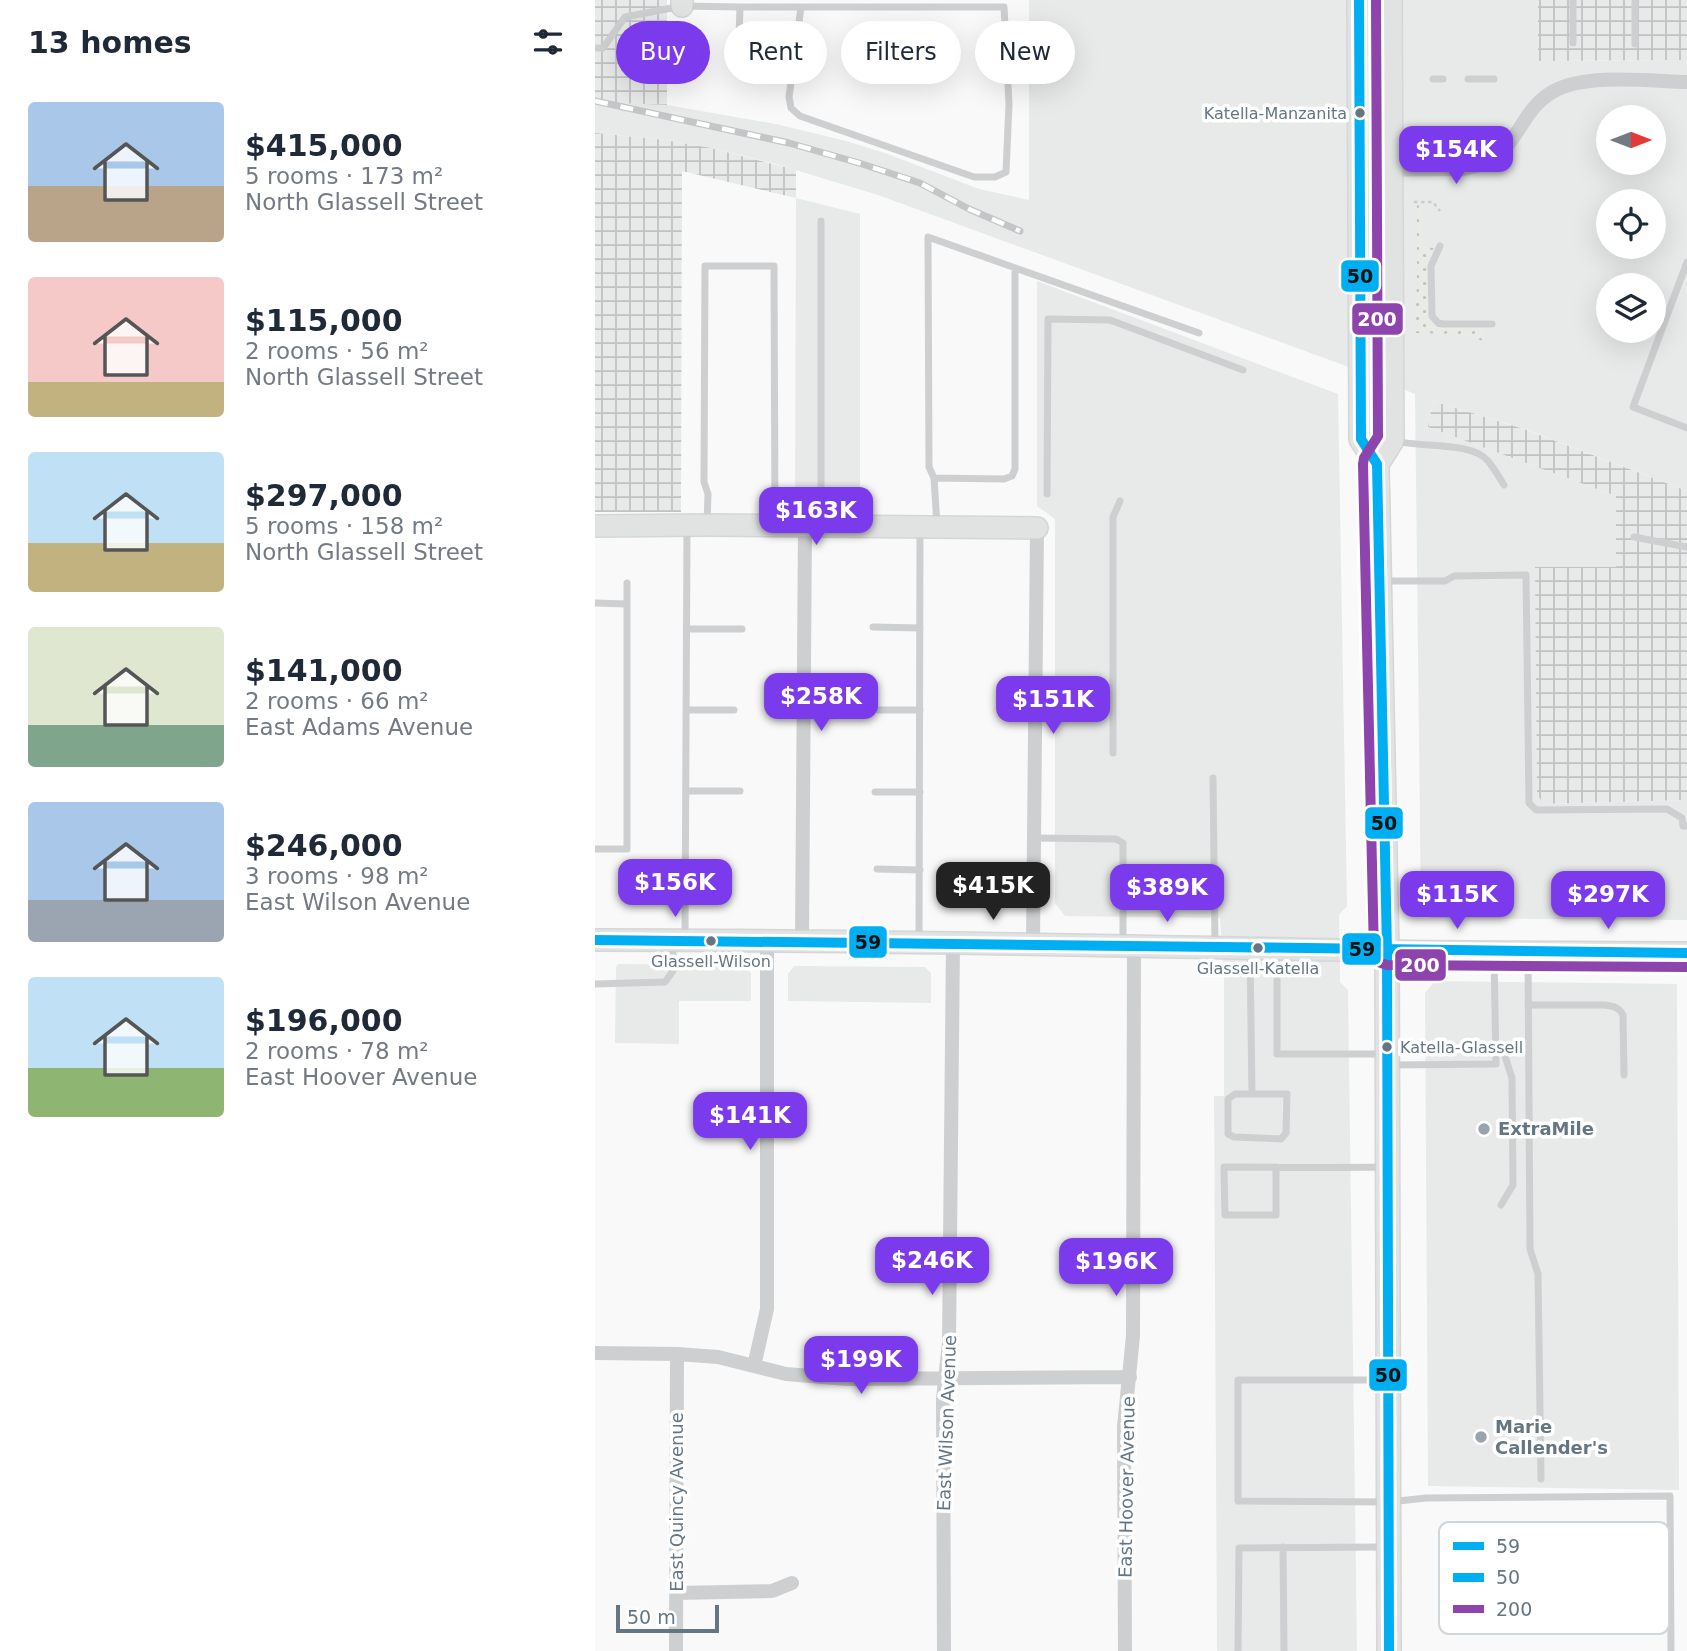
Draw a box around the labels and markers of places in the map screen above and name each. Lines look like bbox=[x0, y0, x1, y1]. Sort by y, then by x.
place label: Katella-Manzanita bbox=[1204, 104, 1347, 123]
marker: Katella-Manzanita bbox=[1353, 106, 1367, 120]
pin: $154K bbox=[1407, 127, 1505, 186]
pin: $163K bbox=[767, 488, 865, 547]
pin: $258K bbox=[772, 674, 870, 733]
pin: $151K bbox=[1004, 676, 1102, 736]
pin: $156K bbox=[626, 860, 724, 919]
pin: $415K bbox=[944, 862, 1042, 922]
pin: $389K bbox=[1118, 864, 1216, 924]
pin: $115K bbox=[1408, 872, 1506, 931]
pin: $297K bbox=[1559, 872, 1657, 931]
marker: Glassell-Wilson bbox=[704, 934, 718, 948]
marker: Glassell-Katella bbox=[1251, 941, 1265, 955]
place label: Glassell-Wilson bbox=[651, 952, 771, 971]
place label: Glassell-Katella bbox=[1197, 959, 1319, 978]
place label: Katella-Glassell bbox=[1400, 1038, 1523, 1057]
marker: Katella-Glassell bbox=[1380, 1040, 1394, 1054]
pin: $141K bbox=[701, 1092, 799, 1152]
place label: ExtraMile bbox=[1498, 1118, 1594, 1139]
marker: ExtraMile bbox=[1476, 1121, 1492, 1137]
pin: $246K bbox=[883, 1238, 981, 1297]
pin: $196K bbox=[1067, 1238, 1165, 1298]
pin: $199K bbox=[812, 1336, 910, 1396]
place label: Marie Callender's bbox=[1495, 1416, 1608, 1458]
marker: Marie Callender's bbox=[1473, 1429, 1489, 1445]

